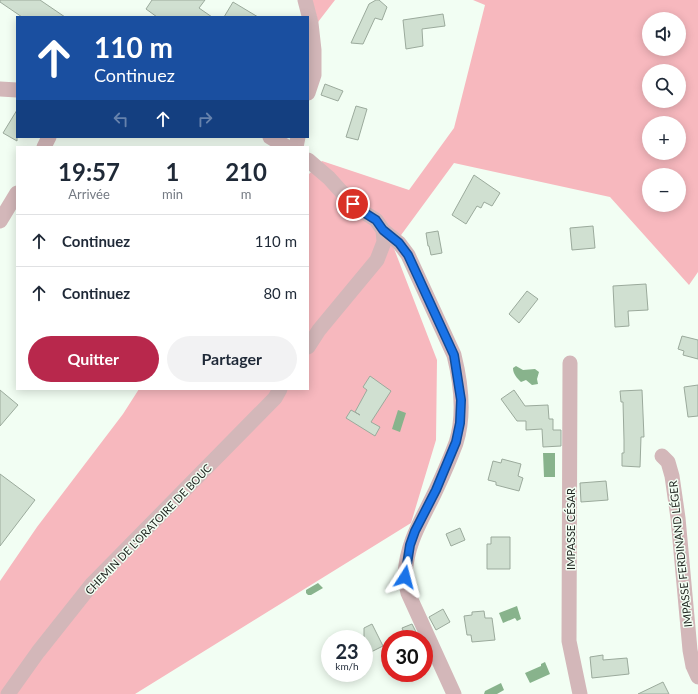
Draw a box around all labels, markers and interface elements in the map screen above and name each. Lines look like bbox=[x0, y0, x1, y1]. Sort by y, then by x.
map controls bbox=[642, 12, 686, 212]
button: sound bbox=[642, 12, 686, 56]
text: 110 m bbox=[94, 30, 173, 64]
icon: ahead bbox=[28, 32, 80, 84]
text: Continuez bbox=[94, 64, 175, 86]
button: search bbox=[642, 64, 686, 108]
icon: left bbox=[110, 108, 132, 130]
icon: ahead bbox=[152, 108, 174, 130]
icon: right bbox=[194, 108, 216, 130]
button: + bbox=[642, 116, 686, 160]
text: 19:57 bbox=[58, 157, 120, 186]
text: 1 bbox=[166, 157, 180, 186]
text: 210 bbox=[225, 157, 267, 186]
button: − bbox=[642, 168, 686, 212]
text: Arrivée bbox=[68, 186, 110, 202]
text: min bbox=[162, 186, 183, 202]
text: m bbox=[241, 186, 251, 202]
pin bbox=[336, 187, 370, 221]
icon: arrive bbox=[342, 193, 364, 215]
icon: ahead bbox=[28, 230, 50, 252]
text: Continuez bbox=[62, 232, 130, 250]
text: 110 m bbox=[255, 232, 297, 250]
icon: ahead bbox=[28, 282, 50, 304]
text: Continuez bbox=[62, 284, 130, 302]
text: 80 m bbox=[263, 284, 297, 302]
button: Quitter bbox=[28, 336, 159, 382]
button: Partager bbox=[167, 336, 297, 382]
street label: CHEMIN DE L'ORATOIRE DE BOUC bbox=[82, 461, 214, 597]
street label: IMPASSE FERDINAND LÉGER bbox=[666, 480, 694, 628]
street label: IMPASSE CÉSAR bbox=[564, 488, 577, 570]
position arrow bbox=[384, 556, 426, 598]
speed limit sign: 30 bbox=[381, 630, 433, 682]
text: 23 bbox=[335, 639, 359, 663]
text: km/h bbox=[335, 660, 359, 672]

